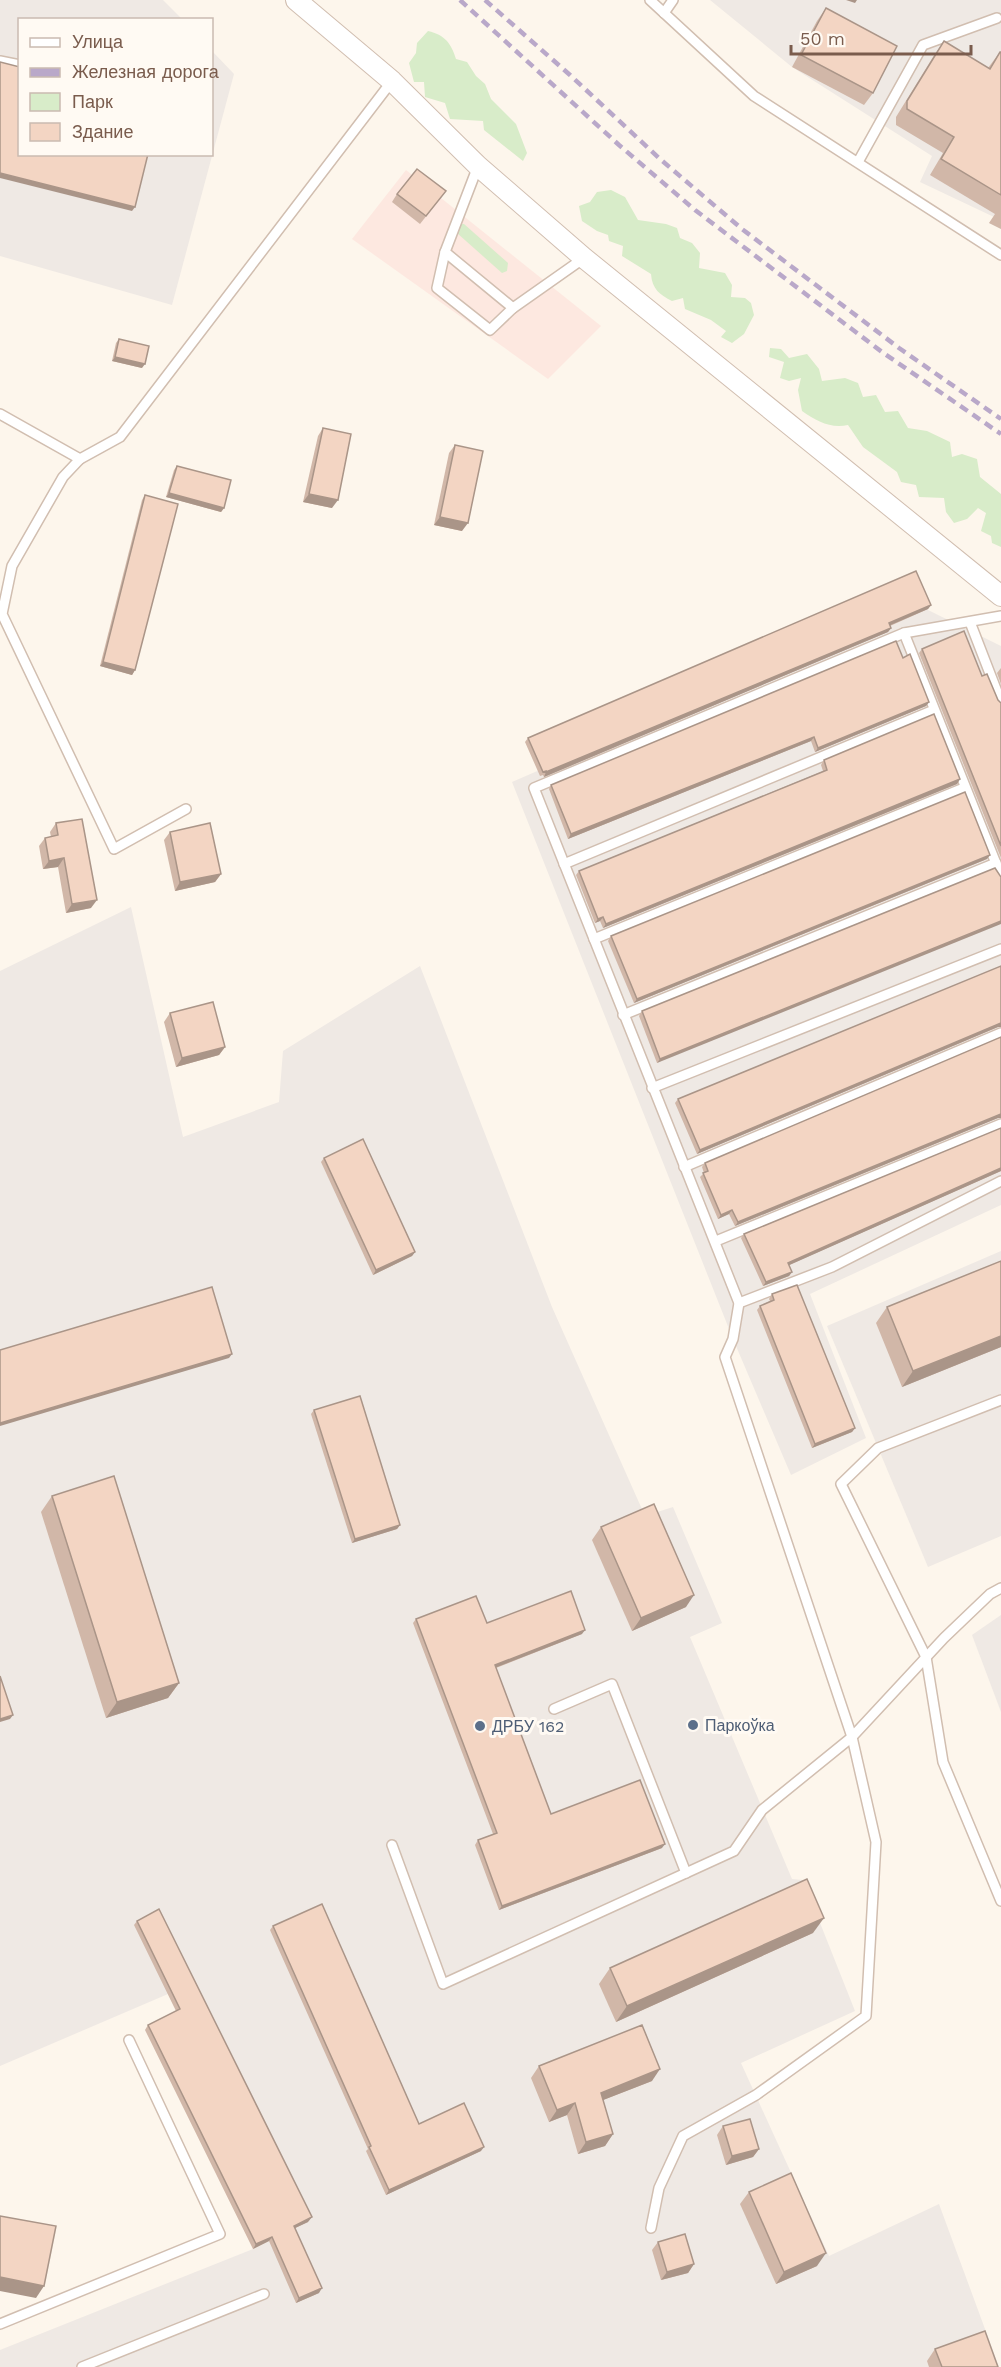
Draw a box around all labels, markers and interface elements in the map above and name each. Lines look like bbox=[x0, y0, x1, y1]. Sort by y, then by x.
legend bbox=[18, 18, 213, 156]
scale bar bbox=[791, 18, 971, 56]
text: 50 m bbox=[800, 28, 845, 49]
text: Улица bbox=[72, 31, 124, 52]
text: Железная дорога bbox=[72, 61, 220, 82]
text: Парк bbox=[72, 91, 113, 112]
text: Здание bbox=[72, 121, 133, 142]
place label: Паркоўка bbox=[705, 1716, 775, 1735]
place label: ДРБУ 162 bbox=[492, 1717, 564, 1736]
marker: Паркоўка bbox=[686, 1718, 700, 1732]
marker: ДРБУ 162 bbox=[473, 1719, 487, 1733]

